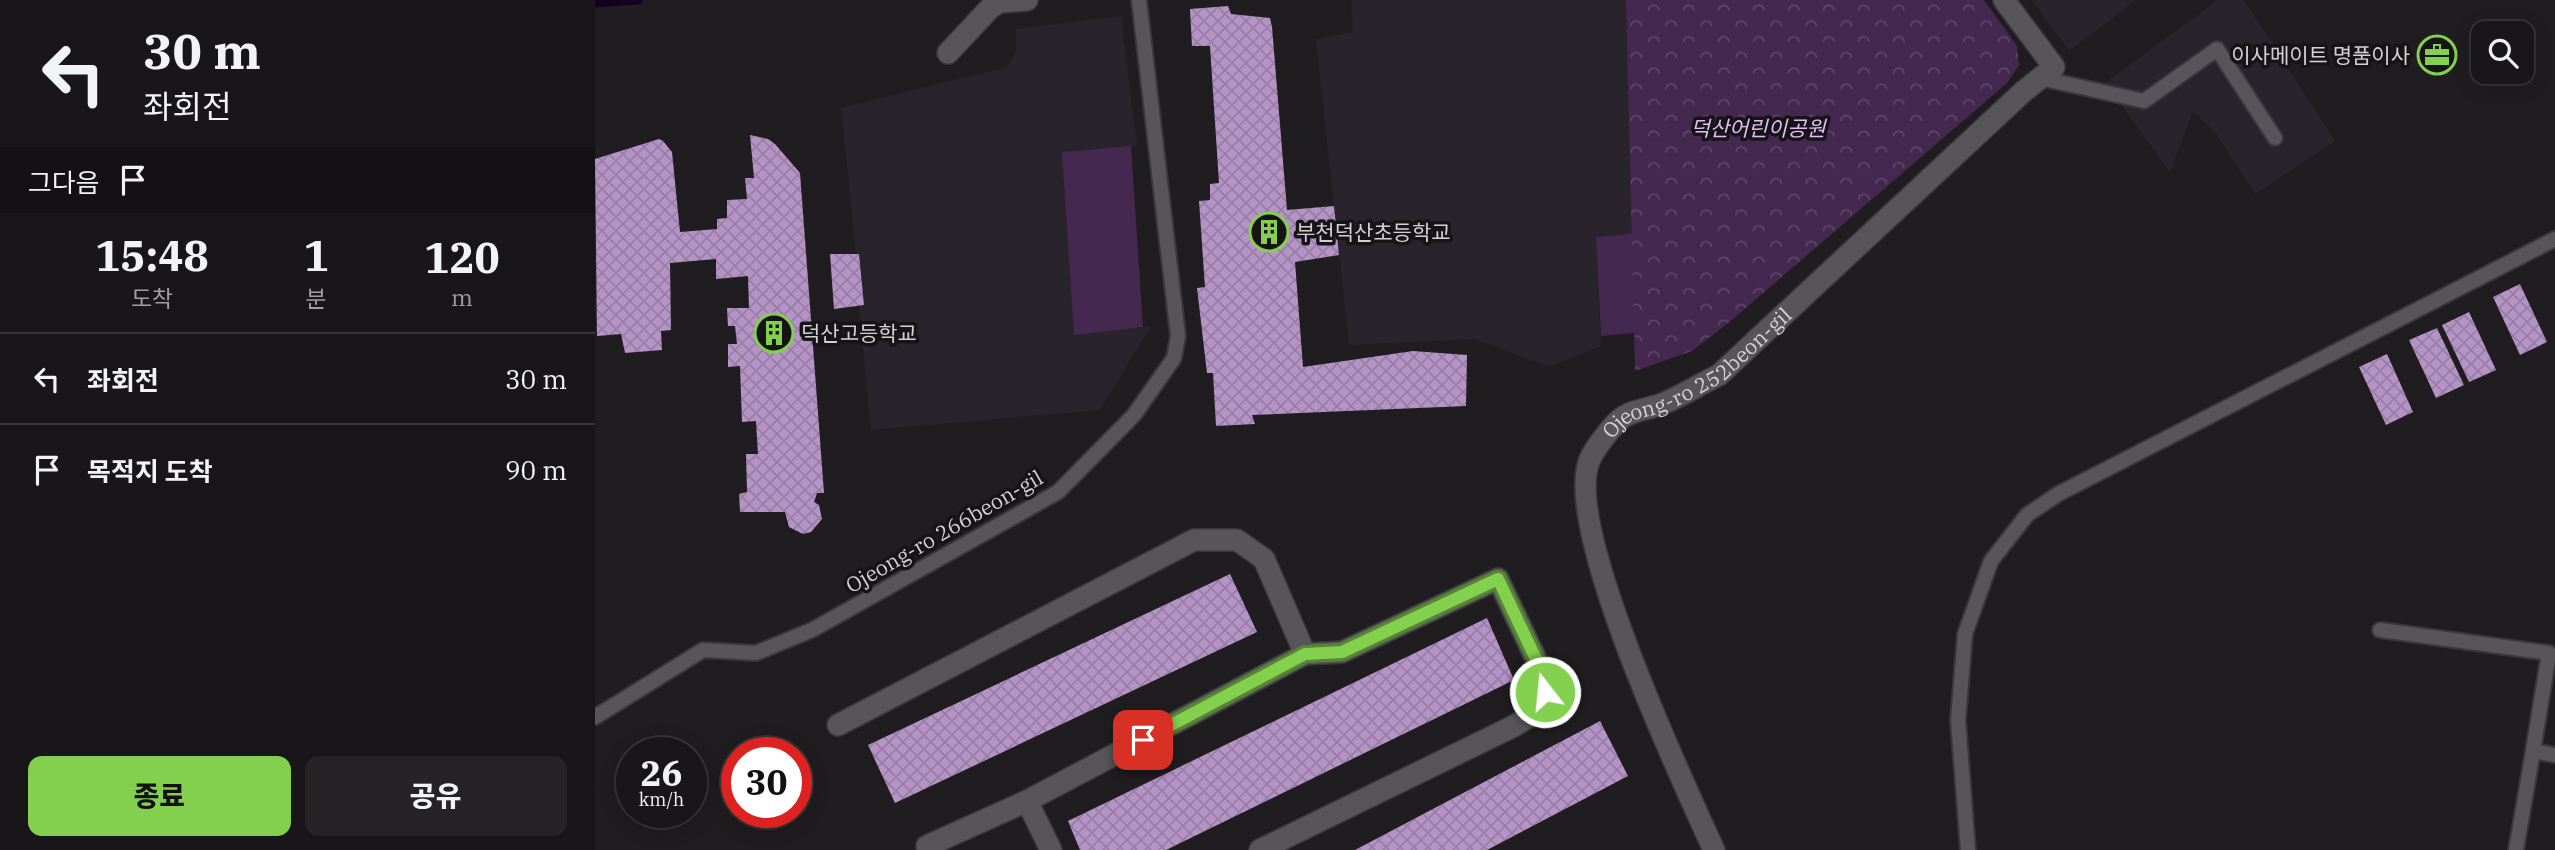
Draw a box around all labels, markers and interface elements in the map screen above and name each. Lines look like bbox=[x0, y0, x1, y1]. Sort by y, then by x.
text: 30 m bbox=[143, 19, 261, 82]
map controls bbox=[2471, 21, 2534, 84]
button: search bbox=[2471, 21, 2534, 84]
icon: left bbox=[28, 28, 119, 119]
office icon: 이사메이트 명품이사 bbox=[2416, 34, 2458, 76]
place label: 이사메이트 명품이사 bbox=[2231, 41, 2410, 69]
text: 좌회전 bbox=[143, 85, 231, 127]
park label: 덕산어린이공원 bbox=[1690, 114, 1827, 142]
icon: arrive bbox=[114, 161, 152, 199]
text: 그다음 bbox=[28, 165, 100, 199]
building icon: 부천덕산초등학교 bbox=[1248, 211, 1290, 253]
place label: 부천덕산초등학교 bbox=[1296, 218, 1451, 246]
text: 15:48 bbox=[95, 228, 209, 283]
text: 1 bbox=[304, 228, 329, 283]
text: 120 bbox=[424, 230, 500, 285]
text: m bbox=[451, 282, 473, 312]
text: 도착 bbox=[131, 283, 173, 313]
text: 분 bbox=[306, 283, 327, 313]
street label: Ojeong-ro 252beon-gil bbox=[1595, 301, 1797, 444]
building icon: 덕산고등학교 bbox=[753, 312, 795, 354]
place label: 덕산고등학교 bbox=[801, 319, 917, 347]
icon: left bbox=[28, 360, 66, 398]
text: 30 m bbox=[505, 362, 567, 396]
text: 좌회전 bbox=[87, 363, 159, 397]
icon: arrive bbox=[28, 451, 66, 489]
text: 90 m bbox=[505, 453, 567, 487]
text: 목적지 도착 bbox=[87, 454, 213, 488]
street label: Ojeong-ro 266beon-gil bbox=[840, 463, 1048, 599]
position arrow bbox=[1508, 655, 1582, 729]
pin bbox=[1113, 710, 1173, 770]
icon: arrive bbox=[1124, 721, 1162, 759]
speed limit sign: 30 bbox=[721, 737, 812, 828]
text: 26 bbox=[640, 750, 683, 796]
button: 종료 bbox=[28, 756, 291, 836]
button: 공유 bbox=[305, 756, 567, 836]
text: km/h bbox=[639, 788, 684, 811]

